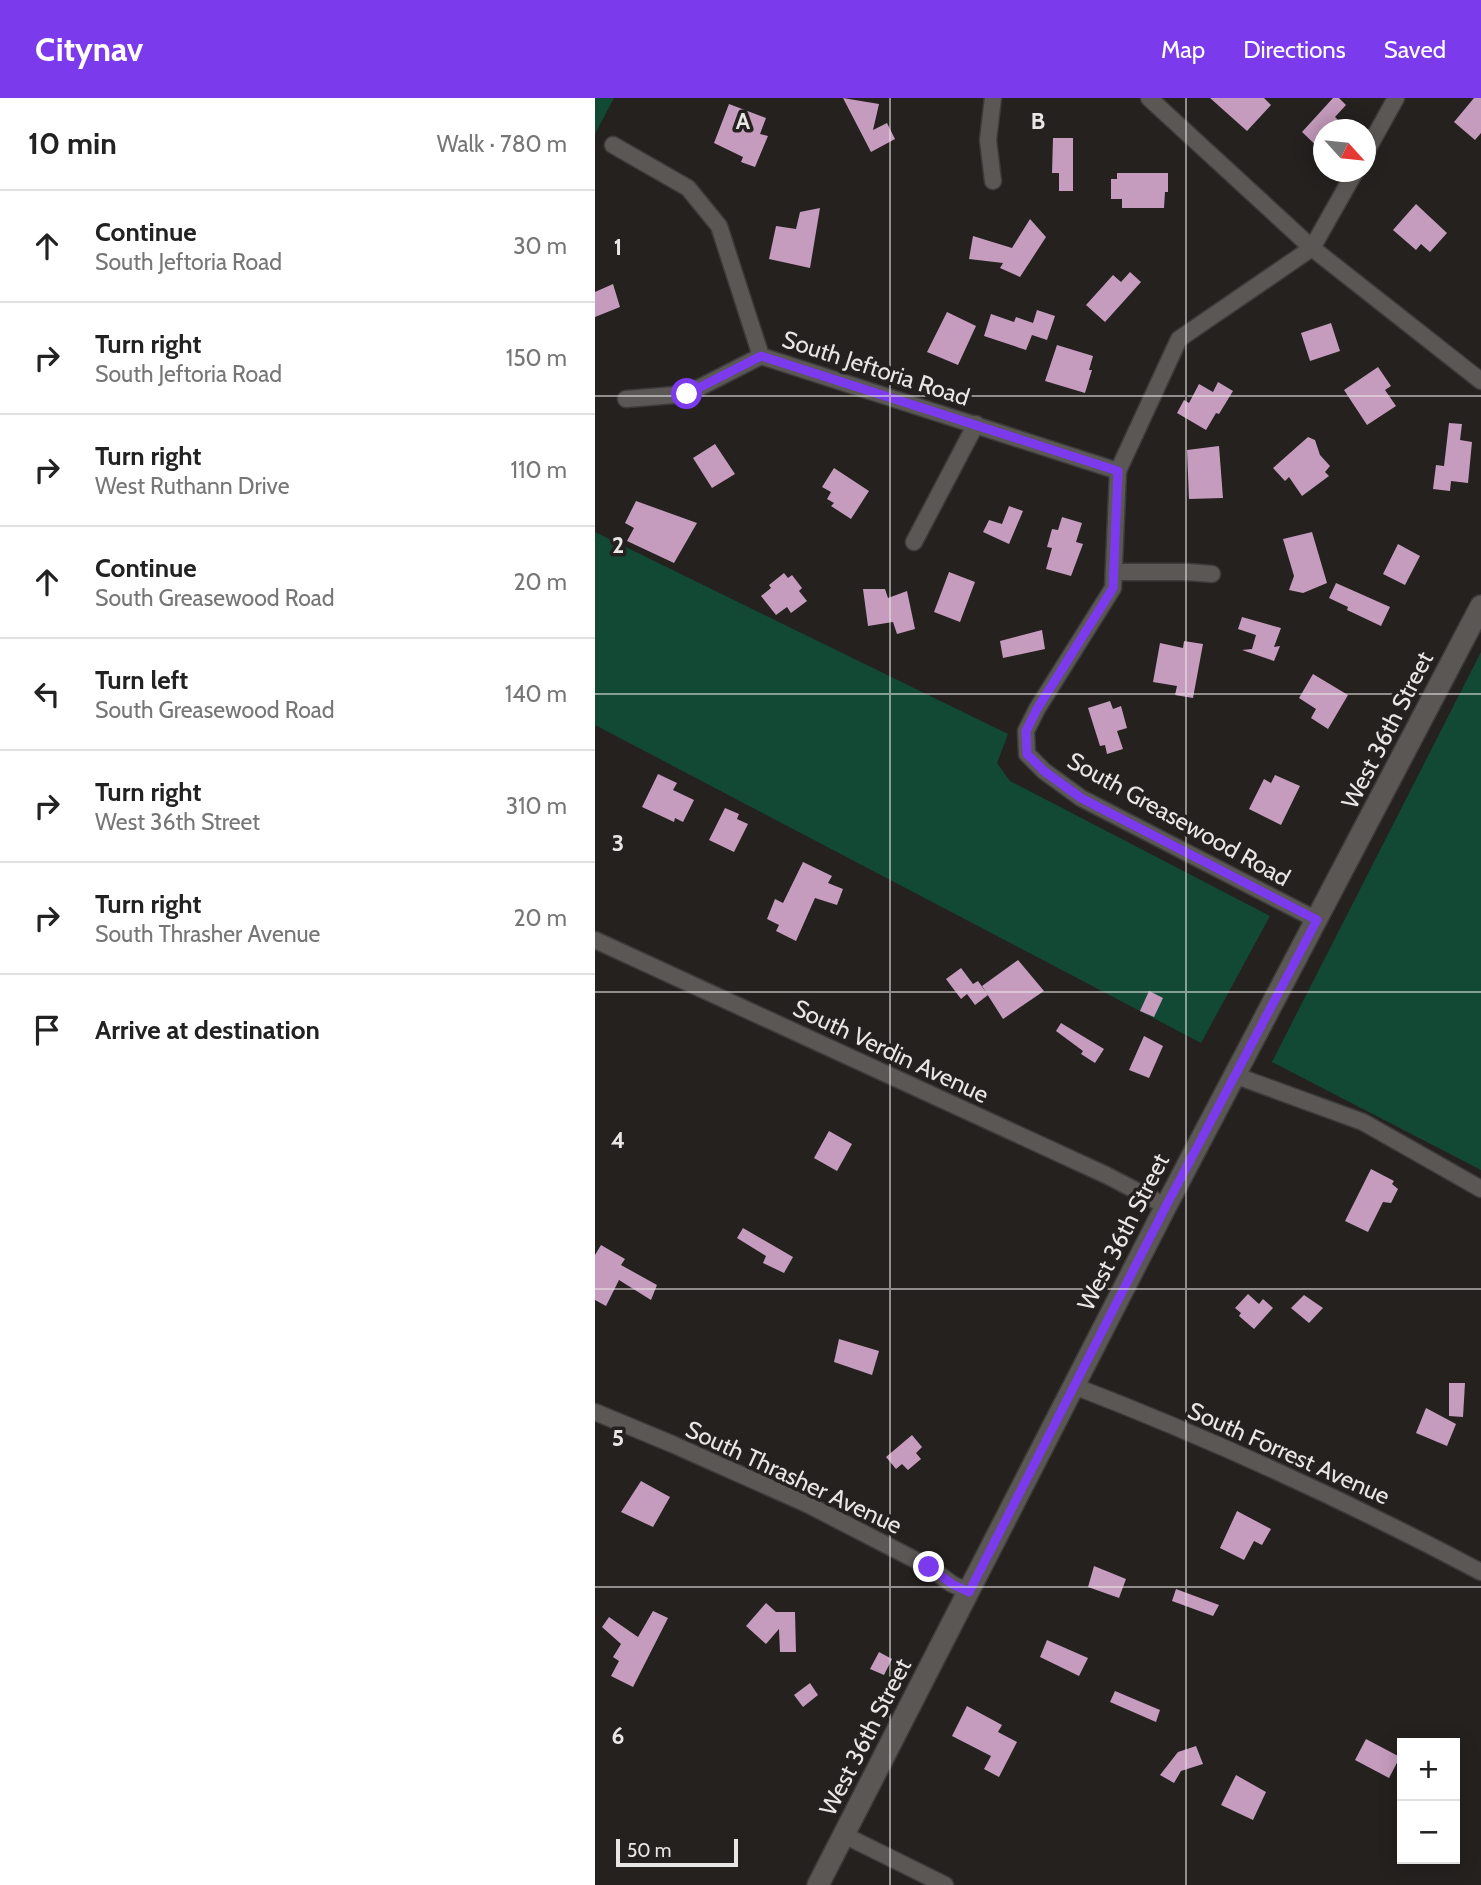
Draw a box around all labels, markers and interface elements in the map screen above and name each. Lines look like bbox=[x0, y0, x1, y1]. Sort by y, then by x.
text: Citynav bbox=[35, 29, 143, 69]
text: Map bbox=[1161, 35, 1205, 64]
text: Directions bbox=[1243, 35, 1346, 64]
text: Saved bbox=[1384, 35, 1446, 64]
text: A bbox=[736, 107, 751, 135]
text: B bbox=[1031, 107, 1045, 135]
north arrow bbox=[1313, 119, 1376, 182]
text: 10 min bbox=[28, 125, 117, 162]
text: Walk · 780 m bbox=[437, 130, 567, 158]
text: Continue bbox=[95, 216, 197, 248]
icon: ahead bbox=[28, 227, 66, 265]
text: 30 m bbox=[513, 232, 567, 260]
text: 1 bbox=[614, 233, 622, 261]
text: South Jeftoria Road bbox=[95, 248, 282, 276]
street label: South Jeftoria Road bbox=[779, 324, 973, 412]
text: Turn right bbox=[95, 328, 201, 360]
icon: right bbox=[28, 339, 66, 377]
text: 150 m bbox=[506, 344, 567, 372]
text: South Jeftoria Road bbox=[95, 360, 282, 388]
route start bbox=[671, 378, 702, 409]
text: Turn right bbox=[95, 440, 201, 472]
icon: right bbox=[28, 451, 66, 489]
text: 110 m bbox=[511, 456, 567, 484]
text: West Ruthann Drive bbox=[95, 472, 289, 500]
text: 2 bbox=[612, 531, 624, 559]
text: Continue bbox=[95, 552, 197, 584]
icon: ahead bbox=[28, 563, 66, 601]
text: 20 m bbox=[514, 568, 567, 596]
text: South Greasewood Road bbox=[95, 584, 335, 612]
street label: West 36th Street bbox=[1335, 647, 1439, 813]
text: Turn left bbox=[95, 664, 188, 696]
icon: left bbox=[28, 675, 66, 713]
text: 140 m bbox=[505, 680, 567, 708]
text: South Greasewood Road bbox=[95, 696, 335, 724]
street label: South Greasewood Road bbox=[1063, 746, 1295, 892]
text: Turn right bbox=[95, 776, 201, 808]
icon: right bbox=[28, 787, 66, 825]
text: 310 m bbox=[506, 792, 567, 820]
text: West 36th Street bbox=[95, 808, 260, 836]
text: 3 bbox=[612, 829, 624, 857]
text: Turn right bbox=[95, 888, 201, 920]
icon: right bbox=[28, 899, 66, 937]
text: 20 m bbox=[514, 904, 567, 932]
text: South Thrasher Avenue bbox=[95, 920, 320, 948]
street label: South Verdin Avenue bbox=[789, 993, 993, 1109]
icon: arrive bbox=[28, 1011, 66, 1049]
text: Arrive at destination bbox=[95, 1014, 320, 1046]
text: 4 bbox=[611, 1126, 625, 1154]
street label: West 36th Street bbox=[1071, 1149, 1175, 1315]
street label: South Forrest Avenue bbox=[1184, 1395, 1394, 1511]
street label: South Thrasher Avenue bbox=[681, 1414, 907, 1540]
text: 5 bbox=[612, 1424, 624, 1452]
route end bbox=[913, 1551, 944, 1582]
street label: West 36th Street bbox=[813, 1654, 917, 1820]
text: 6 bbox=[612, 1722, 624, 1750]
map controls bbox=[1397, 1738, 1460, 1864]
button: + bbox=[1397, 1738, 1460, 1801]
button: − bbox=[1397, 1801, 1460, 1864]
scale bar bbox=[616, 1836, 739, 1868]
text: 50 m bbox=[627, 1839, 671, 1862]

